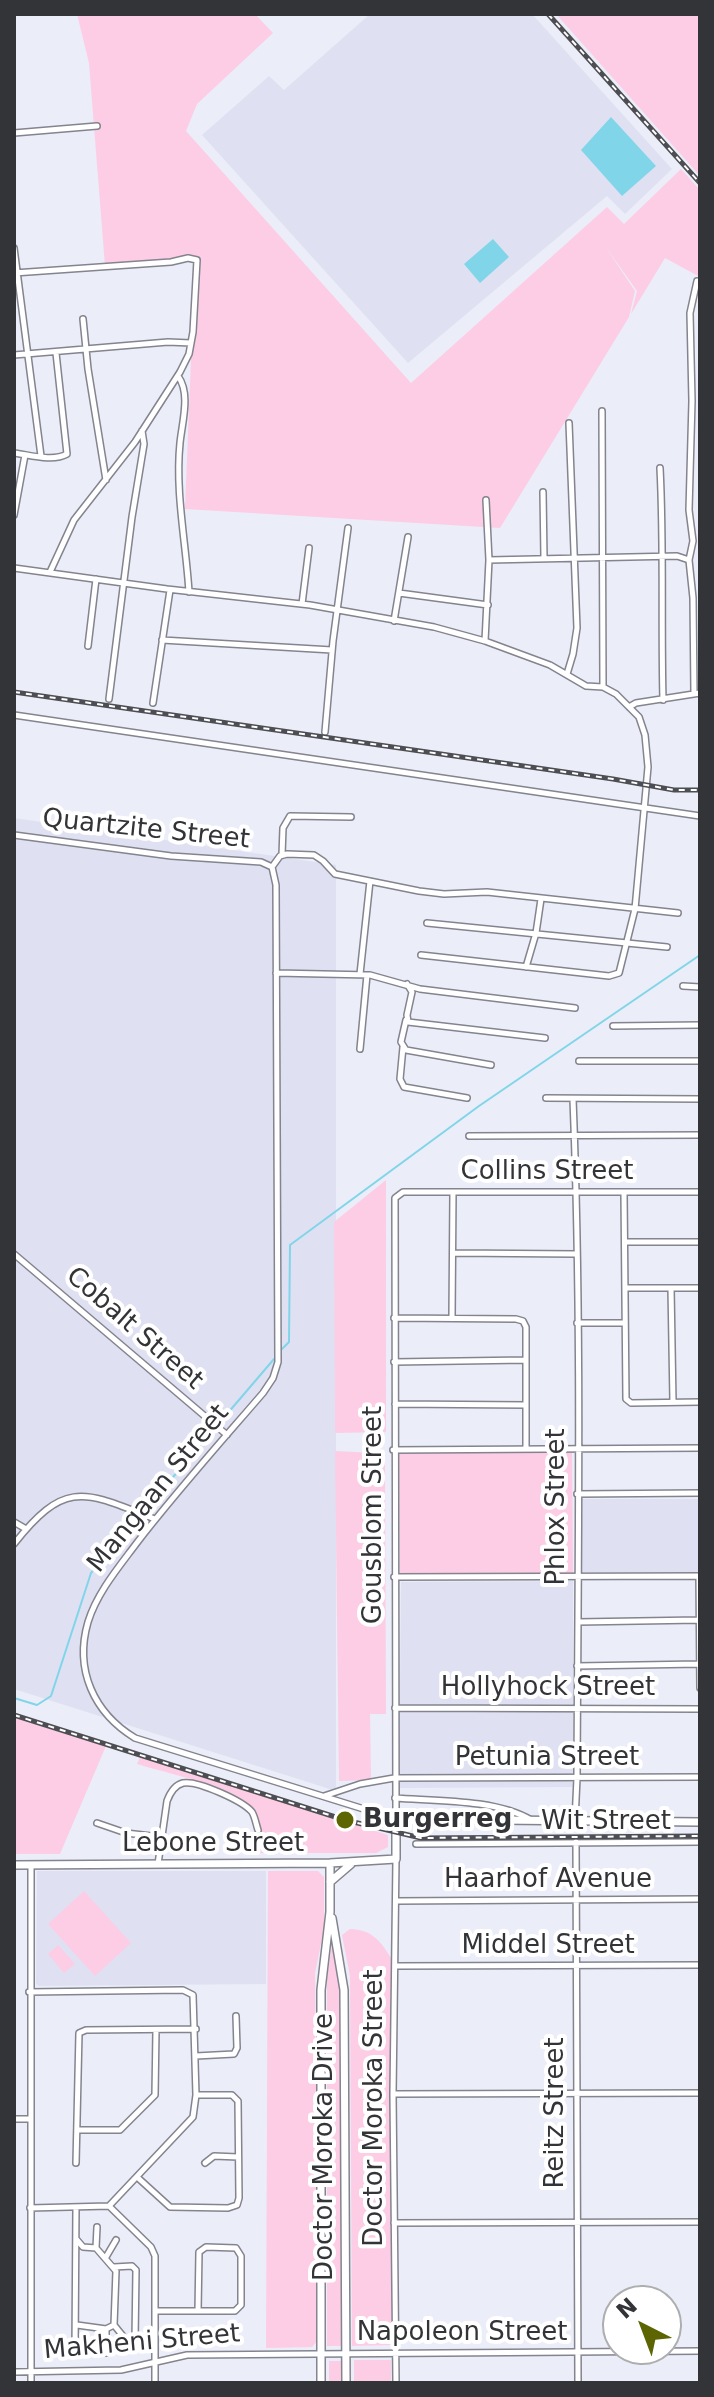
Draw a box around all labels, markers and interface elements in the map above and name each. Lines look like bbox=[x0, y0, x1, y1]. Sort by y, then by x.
street label: Quartzite Street bbox=[41, 804, 251, 856]
street label: Collins Street bbox=[460, 1156, 634, 1188]
street label: Cobalt Street bbox=[59, 1261, 209, 1397]
street label: Mangaan Street bbox=[82, 1399, 236, 1579]
street label: Gousblom Street bbox=[358, 1406, 390, 1624]
street label: Phlox Street bbox=[541, 1428, 573, 1586]
street label: Hollyhock Street bbox=[441, 1672, 655, 1704]
street label: Petunia Street bbox=[455, 1742, 639, 1774]
place label: Burgerreg bbox=[363, 1804, 512, 1836]
street label: Wit Street bbox=[541, 1806, 671, 1838]
marker: Burgerreg bbox=[334, 1809, 356, 1831]
street label: Lebone Street bbox=[122, 1828, 304, 1860]
street label: Haarhof Avenue bbox=[444, 1864, 652, 1896]
street label: Middel Street bbox=[461, 1930, 635, 1962]
street label: Doctor Moroka Street bbox=[359, 1969, 391, 2247]
street label: Doctor Moroka Drive bbox=[309, 2013, 341, 2281]
street label: Reitz Street bbox=[540, 2037, 572, 2189]
north arrow bbox=[602, 2285, 682, 2365]
text: N bbox=[612, 2293, 642, 2324]
street label: Napoleon Street bbox=[357, 2317, 567, 2349]
street label: Makheni Street bbox=[43, 2319, 241, 2367]

